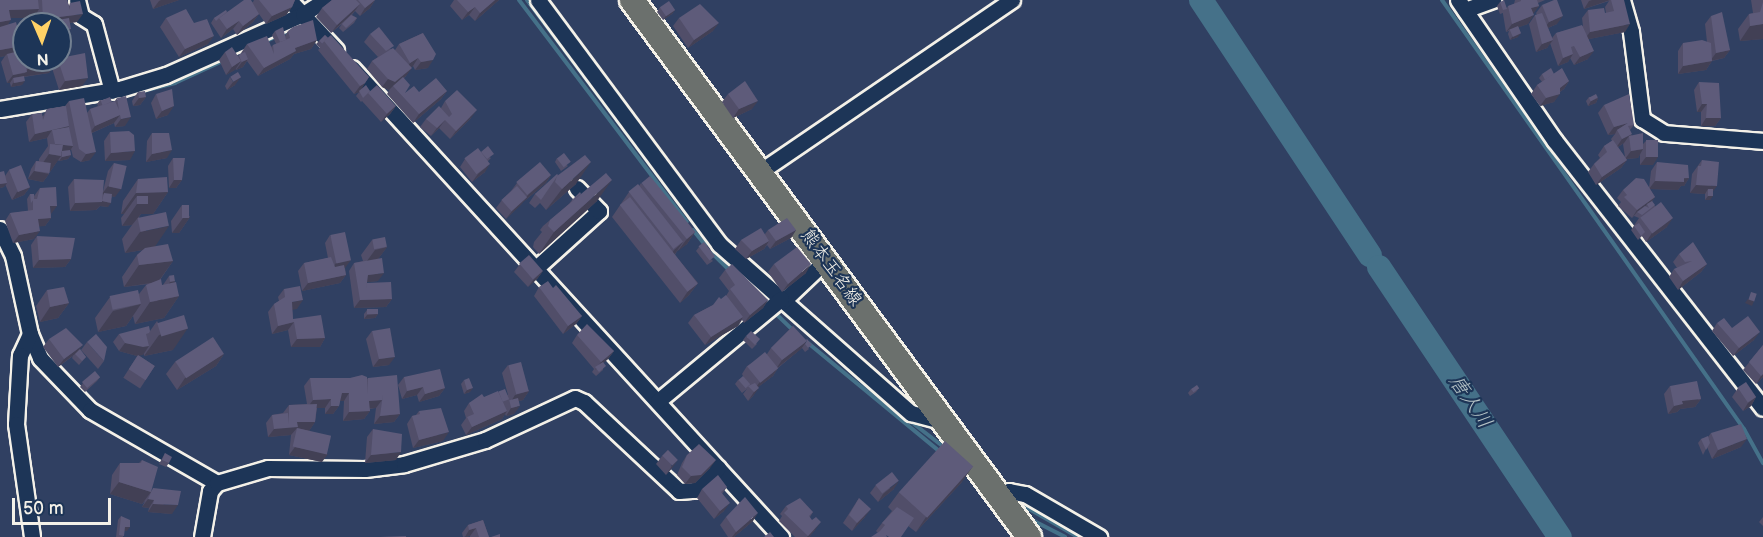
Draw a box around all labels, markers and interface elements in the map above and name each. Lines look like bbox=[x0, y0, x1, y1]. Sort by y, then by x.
north arrow bbox=[12, 12, 72, 72]
text: N bbox=[36, 49, 49, 68]
street label: 熊本玉名線 bbox=[796, 225, 866, 311]
water label: 唐人川 bbox=[1443, 370, 1497, 434]
scale bar bbox=[15, 486, 114, 524]
text: 50 m bbox=[23, 498, 64, 519]

